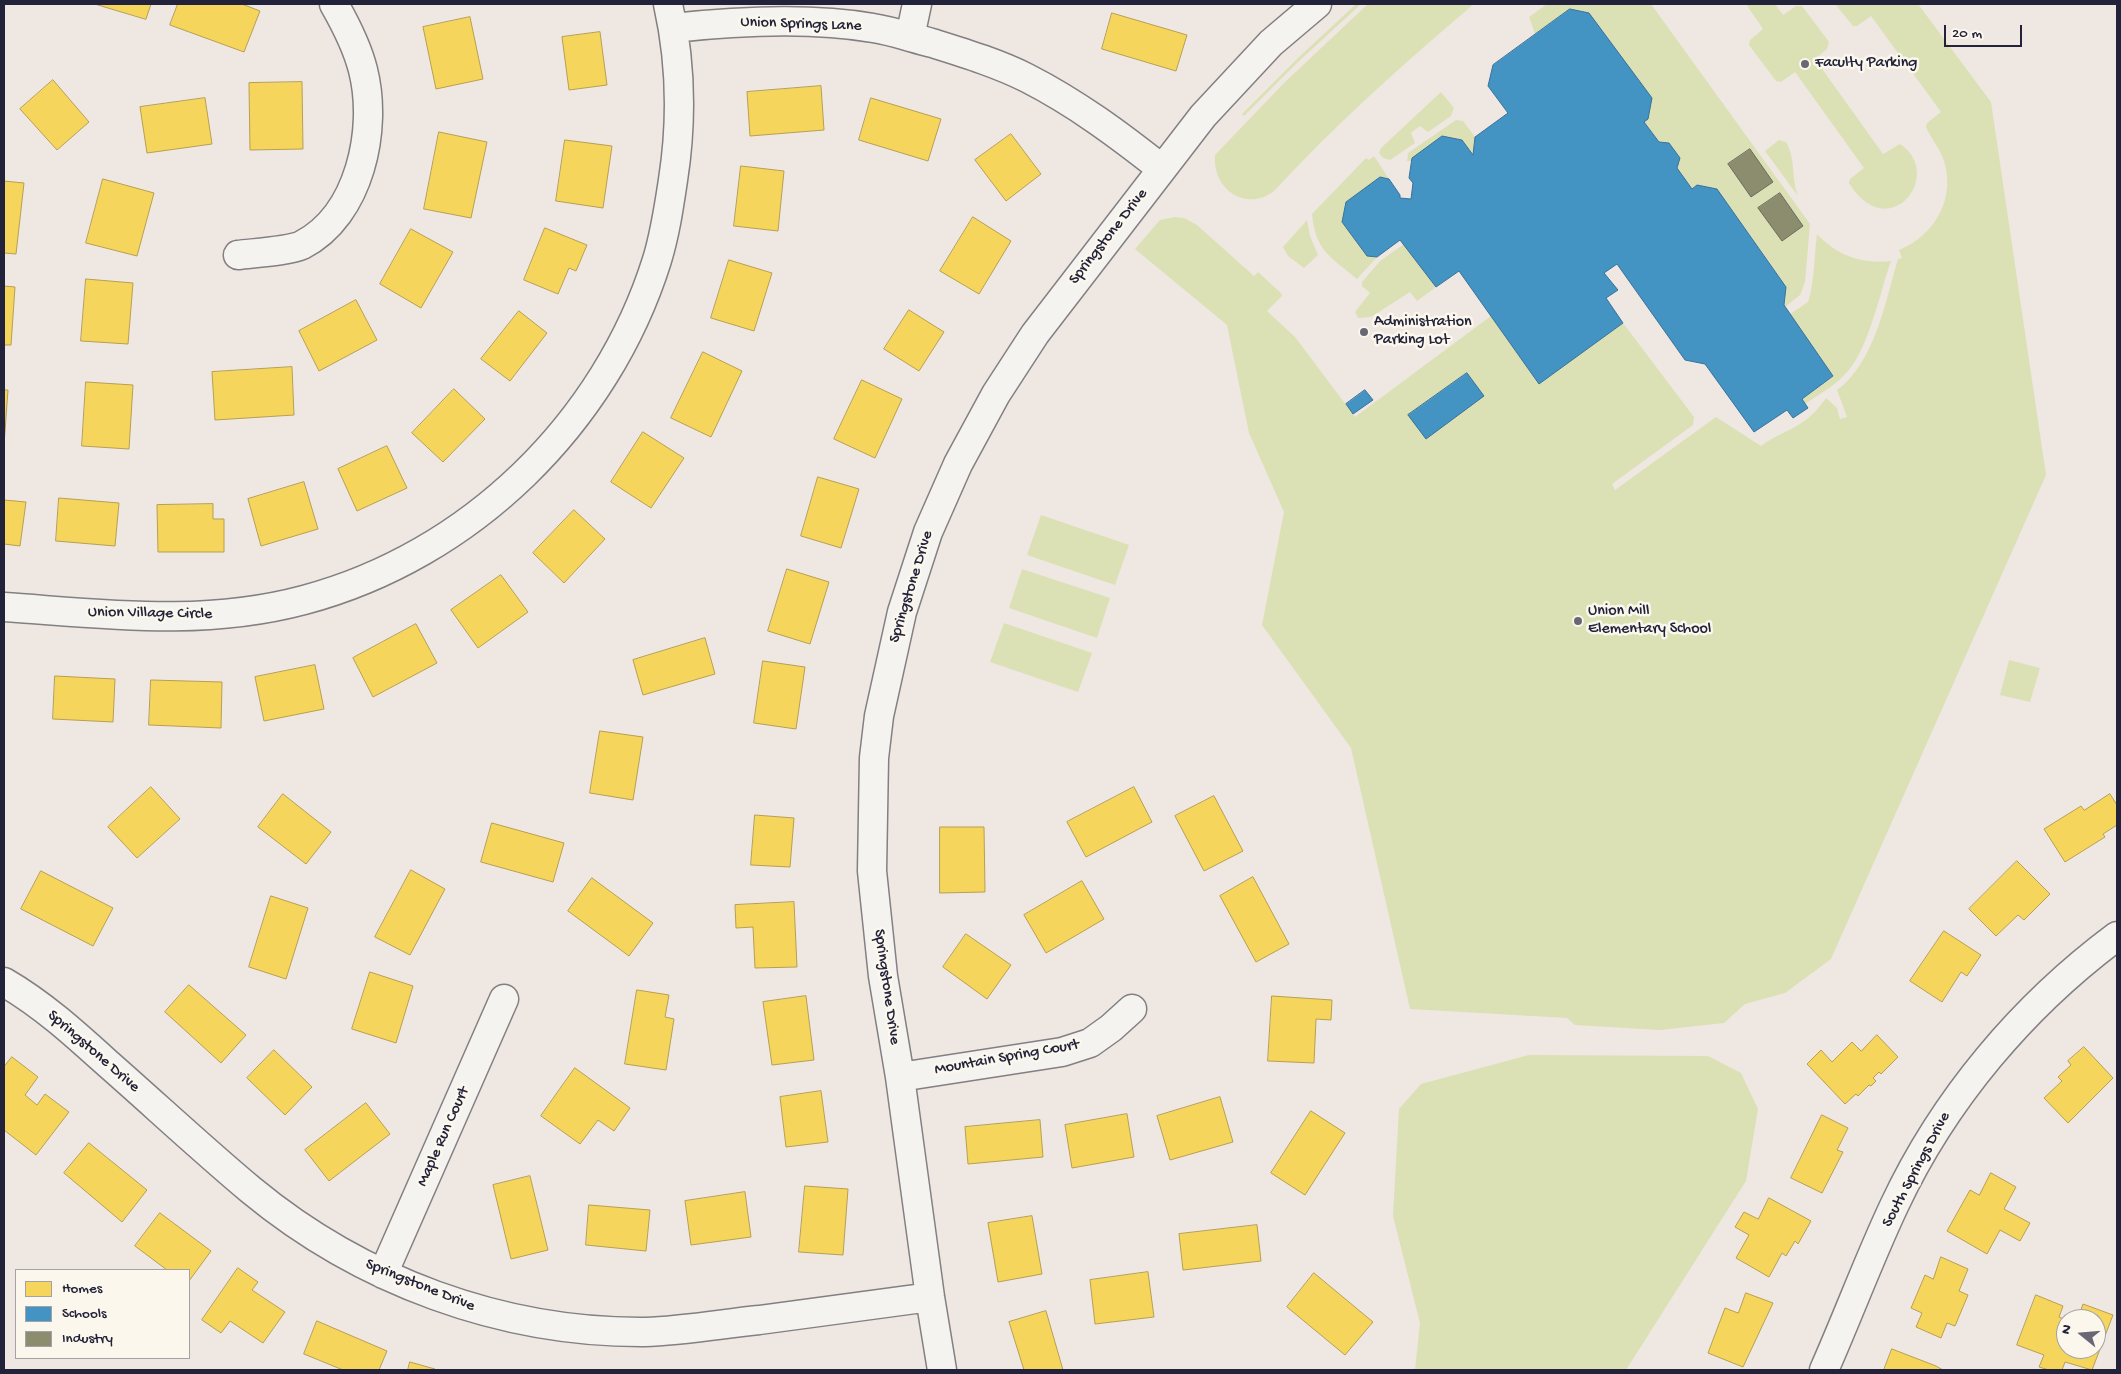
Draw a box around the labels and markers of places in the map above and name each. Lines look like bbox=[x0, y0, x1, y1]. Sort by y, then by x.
place label: Faculty Parking bbox=[1815, 54, 1917, 74]
marker: Faculty Parking bbox=[1799, 58, 1811, 70]
place label: Administration Parking Lot bbox=[1374, 313, 1472, 351]
marker: Administration Parking Lot bbox=[1358, 326, 1370, 338]
place label: Union Mill Elementary School bbox=[1588, 602, 1711, 640]
marker: Union Mill Elementary School bbox=[1572, 615, 1584, 627]

